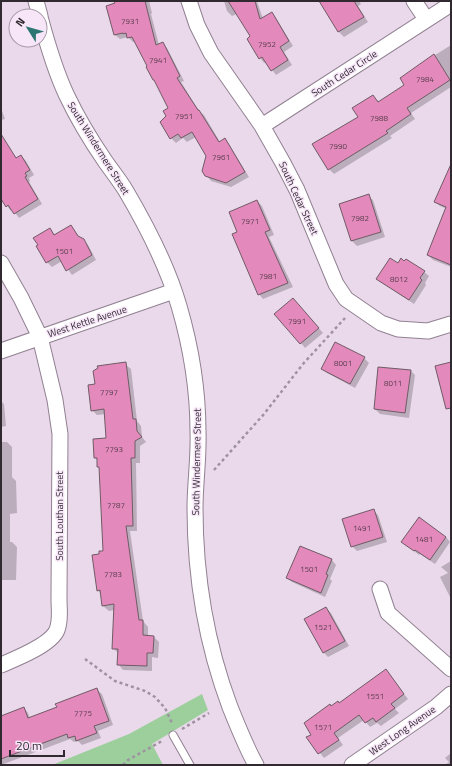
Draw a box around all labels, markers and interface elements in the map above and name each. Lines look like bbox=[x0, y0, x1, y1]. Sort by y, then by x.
north arrow bbox=[8, 8, 48, 48]
text: N bbox=[11, 14, 29, 30]
house number: 7931 bbox=[121, 15, 139, 27]
house number: 7952 bbox=[258, 38, 276, 50]
street label: South Cedar Circle bbox=[308, 46, 380, 100]
house number: 7941 bbox=[149, 54, 167, 66]
house number: 7984 bbox=[416, 73, 434, 85]
street label: South Windermere Street bbox=[64, 99, 134, 198]
house number: 7951 bbox=[175, 110, 193, 122]
house number: 7988 bbox=[370, 112, 388, 124]
house number: 7990 bbox=[329, 140, 347, 152]
house number: 7961 bbox=[212, 151, 230, 163]
street label: South Cedar Street bbox=[275, 159, 322, 238]
house number: 7982 bbox=[351, 212, 369, 224]
house number: 7971 bbox=[241, 215, 259, 227]
house number: 1501 bbox=[55, 245, 73, 257]
house number: 7981 bbox=[259, 270, 277, 282]
house number: 8012 bbox=[390, 273, 408, 285]
street label: West Kettle Avenue bbox=[46, 302, 129, 341]
house number: 7991 bbox=[288, 315, 306, 327]
house number: 8001 bbox=[334, 357, 352, 369]
house number: 8011 bbox=[384, 377, 402, 389]
house number: 7797 bbox=[100, 386, 118, 398]
street label: South Windermere Street bbox=[188, 408, 205, 516]
house number: 7793 bbox=[105, 443, 123, 455]
street label: South Louthan Street bbox=[52, 471, 67, 561]
house number: 7787 bbox=[107, 499, 125, 511]
house number: 1491 bbox=[353, 522, 371, 534]
house number: 1481 bbox=[415, 533, 433, 545]
house number: 1501 bbox=[300, 563, 318, 575]
house number: 7783 bbox=[104, 568, 122, 580]
house number: 1521 bbox=[314, 621, 332, 633]
house number: 1551 bbox=[366, 690, 384, 702]
street label: West Long Avenue bbox=[366, 702, 439, 759]
house number: 7775 bbox=[74, 707, 92, 719]
house number: 1571 bbox=[314, 721, 332, 733]
scale bar bbox=[10, 732, 64, 758]
text: 20 m bbox=[16, 736, 42, 755]

